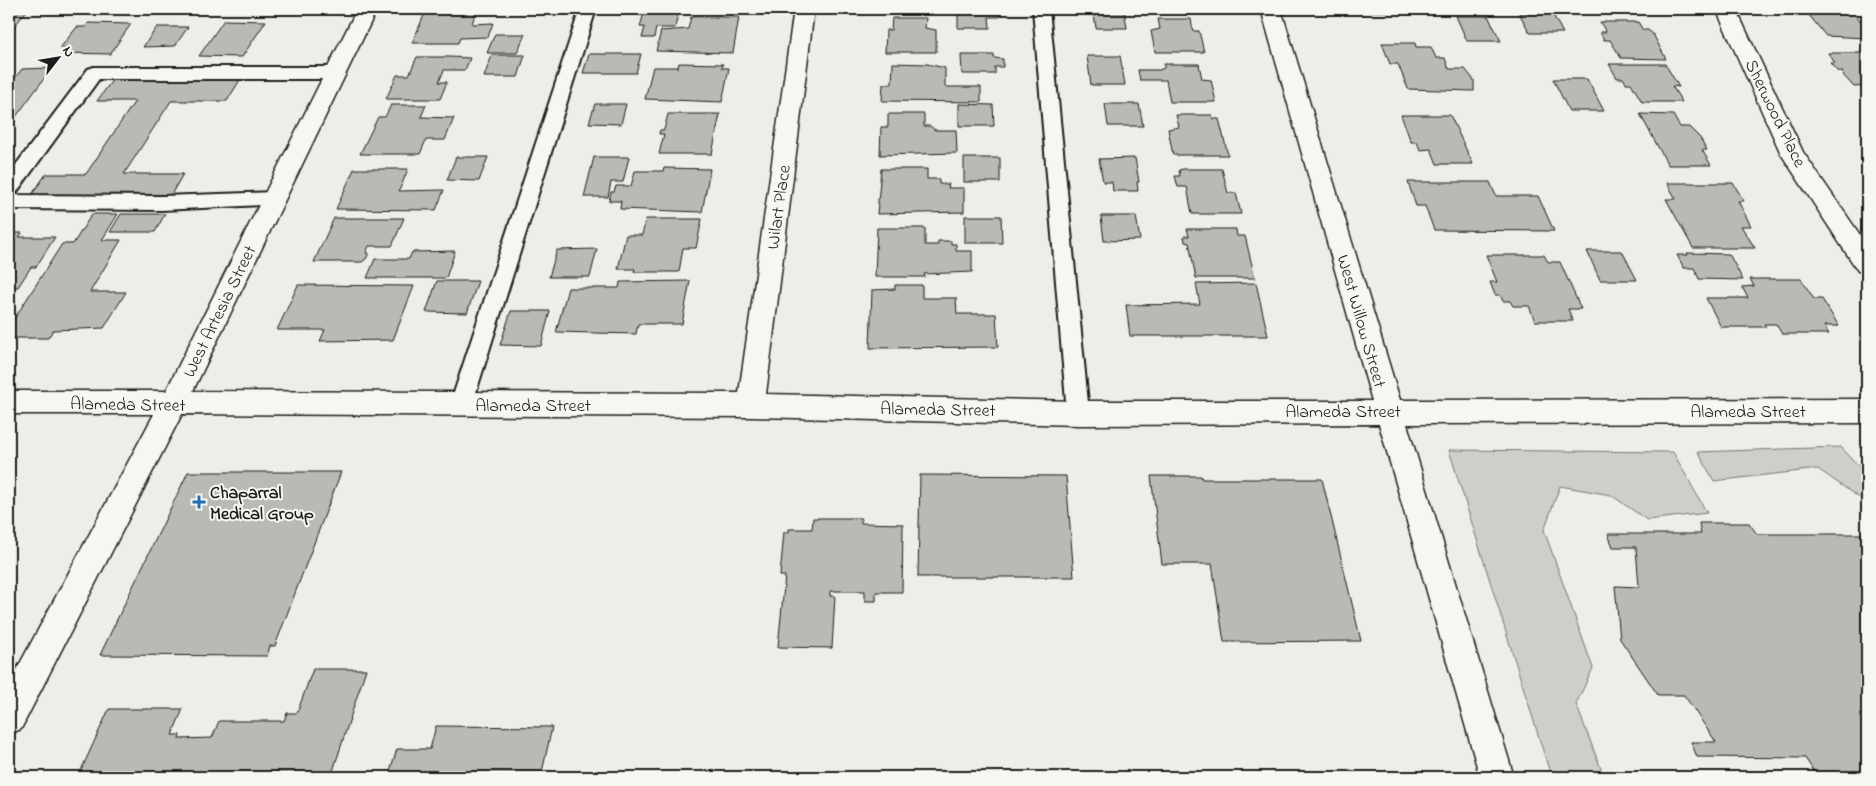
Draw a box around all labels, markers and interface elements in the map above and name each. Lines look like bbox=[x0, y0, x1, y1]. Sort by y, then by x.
north arrow bbox=[32, 32, 82, 82]
text: N bbox=[56, 43, 79, 62]
street label: Sherwood Place bbox=[1737, 56, 1812, 173]
street label: Wilart Place bbox=[761, 162, 799, 251]
street label: West Artesia Street bbox=[177, 241, 264, 383]
street label: West Willow Street bbox=[1329, 252, 1391, 391]
street label: Alameda Street bbox=[70, 392, 186, 420]
street label: Alameda Street bbox=[475, 394, 591, 420]
street label: Alameda Street bbox=[880, 397, 996, 425]
street label: Alameda Street bbox=[1285, 400, 1401, 426]
street label: Alameda Street bbox=[1690, 400, 1806, 426]
place label: Chaparral Medical Group bbox=[210, 481, 314, 528]
marker: Chaparral Medical Group bbox=[192, 495, 206, 509]

